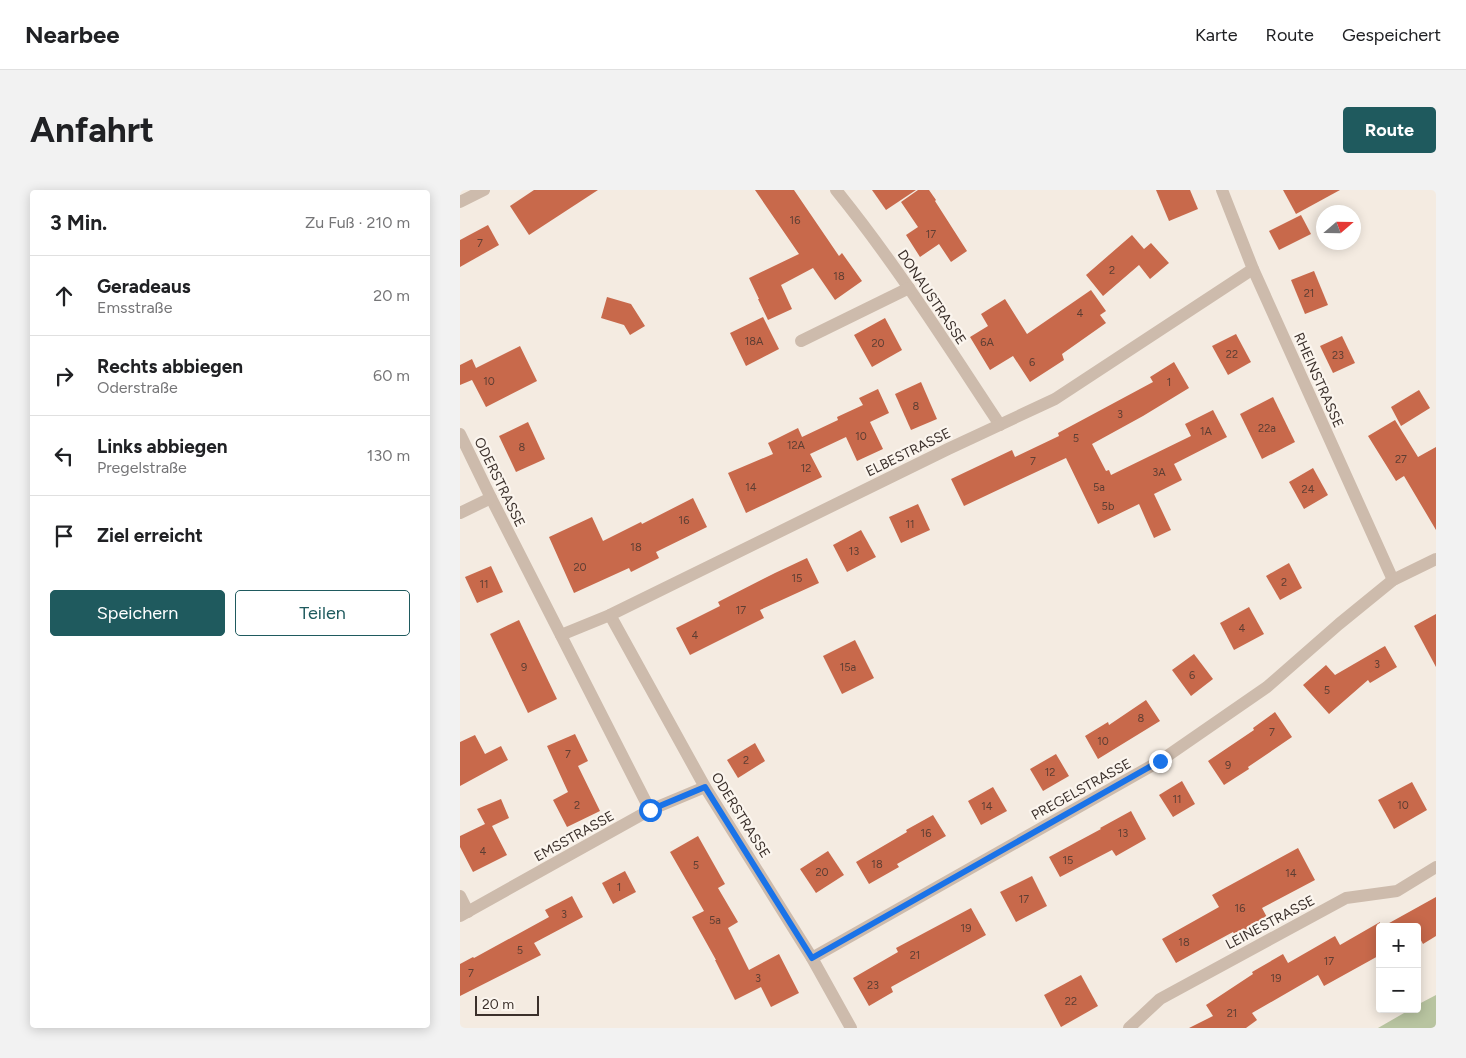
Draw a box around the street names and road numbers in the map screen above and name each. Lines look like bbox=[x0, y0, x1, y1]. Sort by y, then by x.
street label: DONAUSTRASSE bbox=[894, 247, 970, 348]
street label: RHEINSTRASSE bbox=[1290, 330, 1347, 430]
street label: ELBESTRASSE bbox=[863, 425, 954, 480]
street label: ODERSTRASSE bbox=[471, 435, 529, 530]
street label: PREGELSTRASSE bbox=[1028, 755, 1134, 824]
street label: ODERSTRASSE bbox=[708, 769, 774, 861]
street label: EMSSTRASSE bbox=[531, 807, 617, 865]
street label: LEINESTRASSE bbox=[1223, 892, 1318, 953]

